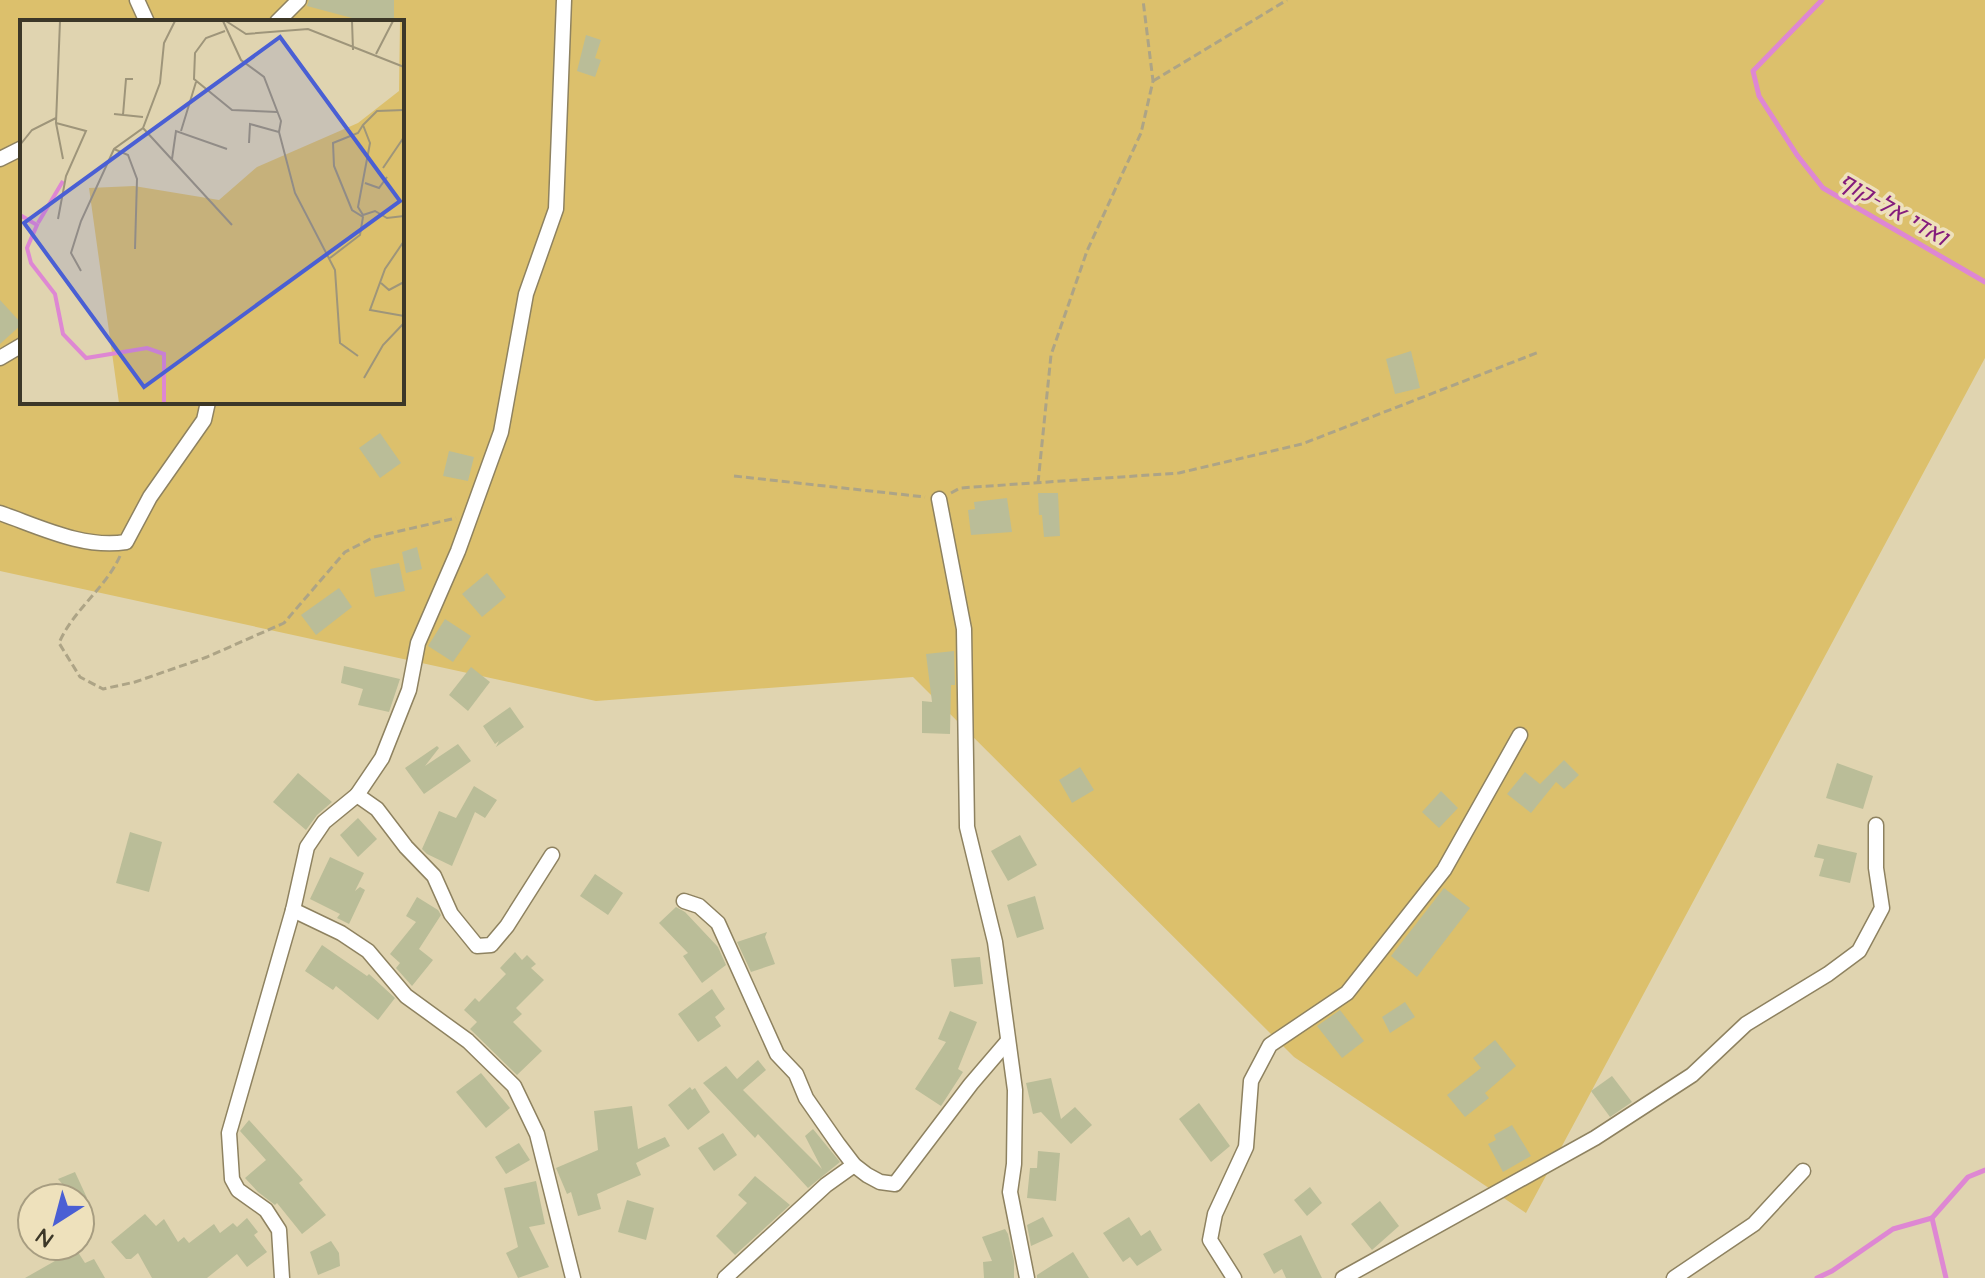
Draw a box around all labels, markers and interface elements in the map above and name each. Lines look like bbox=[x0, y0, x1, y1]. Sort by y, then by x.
inset map bbox=[20, 20, 404, 404]
water label: ואדי אל-קוף bbox=[1834, 164, 1956, 252]
north arrow bbox=[16, 1182, 96, 1262]
text: N bbox=[29, 1222, 59, 1254]

